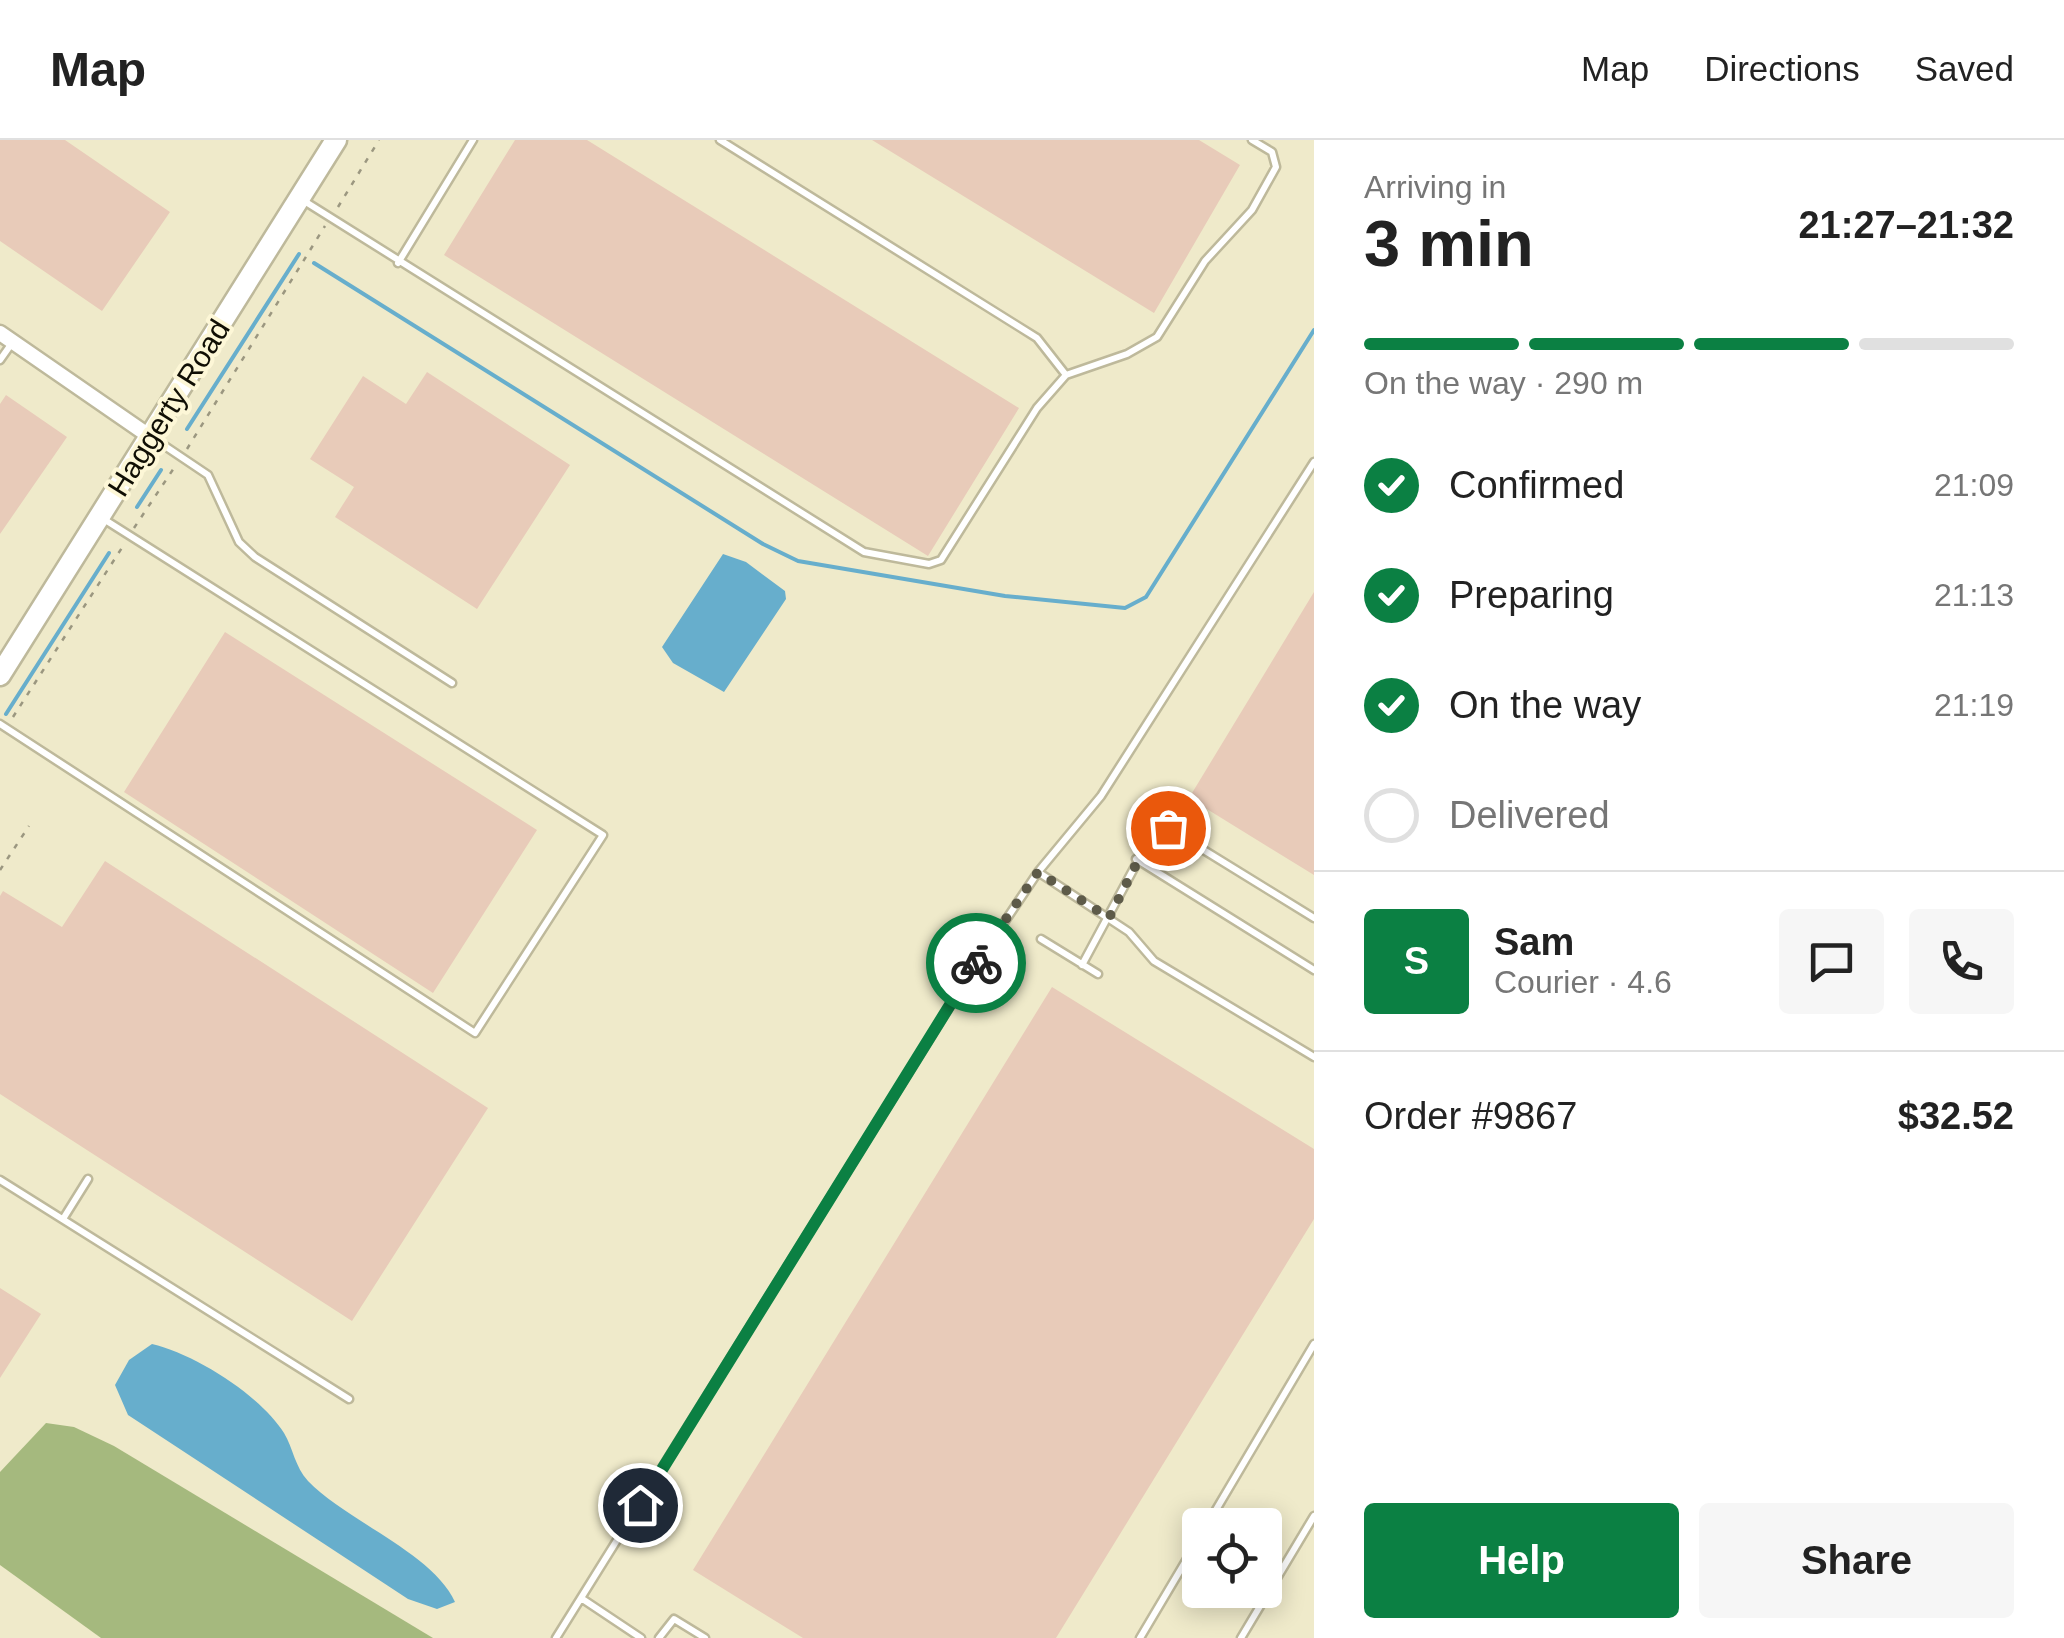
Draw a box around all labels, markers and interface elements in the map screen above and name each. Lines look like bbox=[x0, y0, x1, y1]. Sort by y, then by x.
text: Map bbox=[50, 43, 146, 96]
text: Map bbox=[1581, 49, 1649, 88]
text: Directions bbox=[1704, 49, 1860, 88]
text: Saved bbox=[1915, 49, 2014, 88]
text: Arriving in bbox=[1364, 169, 1506, 205]
text: 21:27–21:32 bbox=[1798, 204, 2014, 246]
text: 3 min bbox=[1364, 207, 1534, 280]
street label: Haggerty Road bbox=[101, 313, 236, 502]
text: On the way · 290 m bbox=[1364, 365, 1643, 401]
icon: check bbox=[1364, 458, 1419, 513]
text: Confirmed bbox=[1449, 464, 1624, 506]
text: 21:09 bbox=[1934, 467, 2014, 503]
icon: check bbox=[1364, 568, 1419, 623]
text: Preparing bbox=[1449, 574, 1614, 616]
text: 21:13 bbox=[1934, 577, 2014, 613]
icon: check bbox=[1364, 678, 1419, 733]
text: On the way bbox=[1449, 684, 1641, 726]
text: 21:19 bbox=[1934, 687, 2014, 723]
pin bbox=[1126, 786, 1211, 871]
text: Delivered bbox=[1449, 794, 1610, 836]
icon: bag bbox=[1141, 801, 1196, 856]
button: chat bbox=[1779, 909, 1884, 1014]
button: phone bbox=[1909, 909, 2014, 1014]
courier bbox=[926, 913, 1026, 1013]
text: Sam bbox=[1494, 921, 1574, 963]
icon: bike bbox=[949, 936, 1004, 991]
text: S bbox=[1404, 940, 1429, 982]
text: Courier · 4.6 bbox=[1494, 964, 1672, 1000]
text: Order #9867 bbox=[1364, 1095, 1577, 1137]
text: $32.52 bbox=[1898, 1095, 2014, 1137]
pin bbox=[598, 1463, 683, 1548]
icon: home bbox=[613, 1478, 668, 1533]
button: Help bbox=[1364, 1503, 1679, 1618]
button: Share bbox=[1699, 1503, 2014, 1618]
map controls bbox=[1182, 1508, 1282, 1608]
button: locate bbox=[1182, 1508, 1282, 1608]

